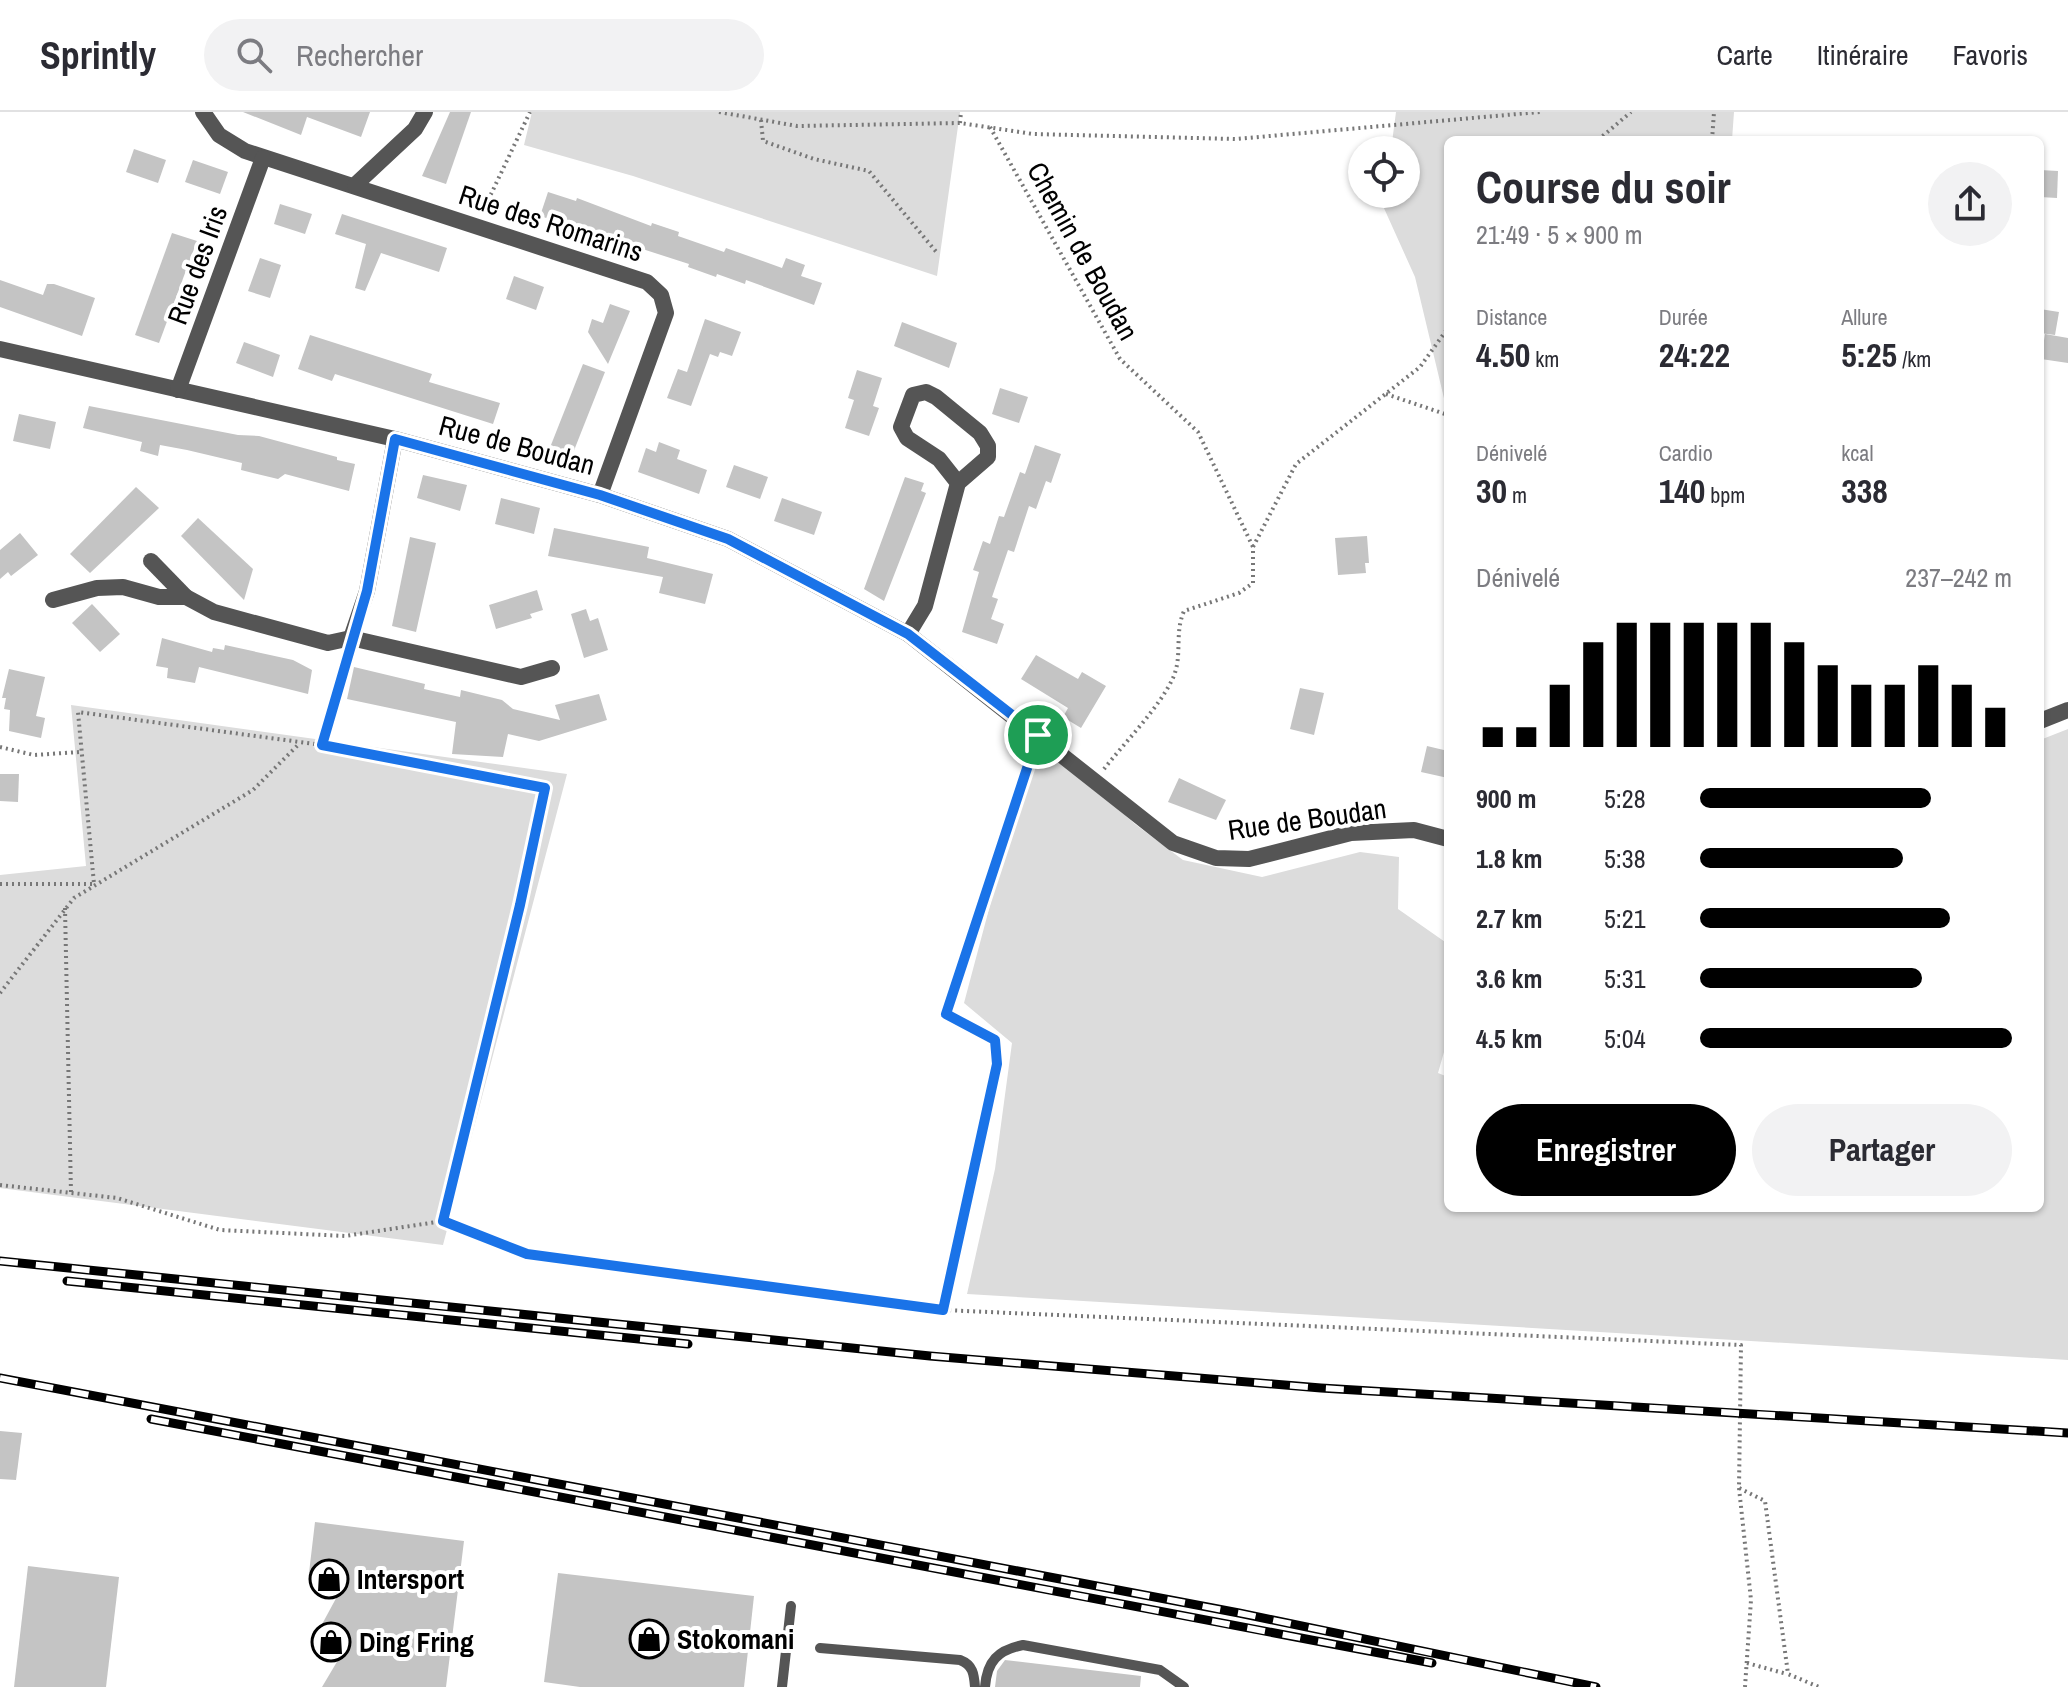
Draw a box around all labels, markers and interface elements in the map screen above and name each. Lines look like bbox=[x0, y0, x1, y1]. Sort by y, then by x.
search box bbox=[204, 19, 764, 91]
text: Sprintly bbox=[40, 30, 156, 81]
icon: search bbox=[232, 33, 276, 77]
text: Rechercher bbox=[296, 35, 423, 75]
text: Carte bbox=[1717, 36, 1773, 74]
text: Itinéraire bbox=[1817, 36, 1909, 74]
text: Favoris bbox=[1953, 36, 2028, 74]
map controls bbox=[1348, 136, 1420, 208]
button: locate bbox=[1348, 136, 1420, 208]
street label: Chemin de Boudan bbox=[1018, 155, 1148, 347]
text: Course du soir bbox=[1476, 157, 1731, 217]
button: share bbox=[1928, 162, 2012, 246]
street label: Rue des Romarins bbox=[454, 175, 648, 271]
street label: Rue des Iris bbox=[158, 200, 236, 330]
text: 21:49 · 5 × 900 m bbox=[1476, 217, 1643, 252]
text: Distance bbox=[1476, 302, 1547, 332]
text: Durée bbox=[1659, 302, 1708, 332]
text: Allure bbox=[1841, 302, 1887, 332]
text: 4.50 bbox=[1476, 332, 1530, 378]
text: 24:22 bbox=[1659, 332, 1730, 378]
text: 5:25 bbox=[1841, 332, 1897, 378]
text: km bbox=[1530, 344, 1559, 374]
text: /km bbox=[1897, 344, 1931, 374]
street label: Rue de Boudan bbox=[435, 406, 599, 484]
text: Dénivelé bbox=[1476, 438, 1547, 468]
text: Cardio bbox=[1659, 438, 1713, 468]
text: kcal bbox=[1841, 438, 1873, 468]
text: 30 bbox=[1476, 468, 1507, 514]
text: 140 bbox=[1659, 468, 1705, 514]
text: 338 bbox=[1841, 468, 1888, 514]
text: m bbox=[1507, 480, 1527, 510]
text: bpm bbox=[1705, 480, 1745, 510]
text: Dénivelé bbox=[1476, 560, 1560, 595]
text: 237–242 m bbox=[1905, 560, 2012, 595]
pin bbox=[1004, 701, 1072, 769]
icon: arrive bbox=[1016, 713, 1060, 757]
text: 900 m bbox=[1476, 781, 1536, 816]
text: 5:28 bbox=[1604, 781, 1646, 816]
street label: Rue de Boudan bbox=[1225, 789, 1389, 849]
text: 1.8 km bbox=[1476, 841, 1542, 876]
text: 5:38 bbox=[1604, 841, 1646, 876]
text: 2.7 km bbox=[1476, 901, 1542, 936]
text: 5:21 bbox=[1604, 901, 1646, 936]
text: 3.6 km bbox=[1476, 961, 1542, 996]
text: 5:31 bbox=[1604, 961, 1646, 996]
text: 4.5 km bbox=[1476, 1021, 1542, 1056]
text: 5:04 bbox=[1604, 1021, 1646, 1056]
button: Enregistrer bbox=[1476, 1104, 1736, 1196]
button: Partager bbox=[1752, 1104, 2012, 1196]
shop icon: Intersport bbox=[308, 1558, 350, 1600]
place label: Intersport bbox=[357, 1560, 465, 1598]
shop icon: Stokomani bbox=[628, 1618, 670, 1660]
place label: Stokomani bbox=[677, 1620, 794, 1658]
shop icon: Ding Fring bbox=[310, 1621, 352, 1663]
place label: Ding Fring bbox=[359, 1623, 474, 1661]

